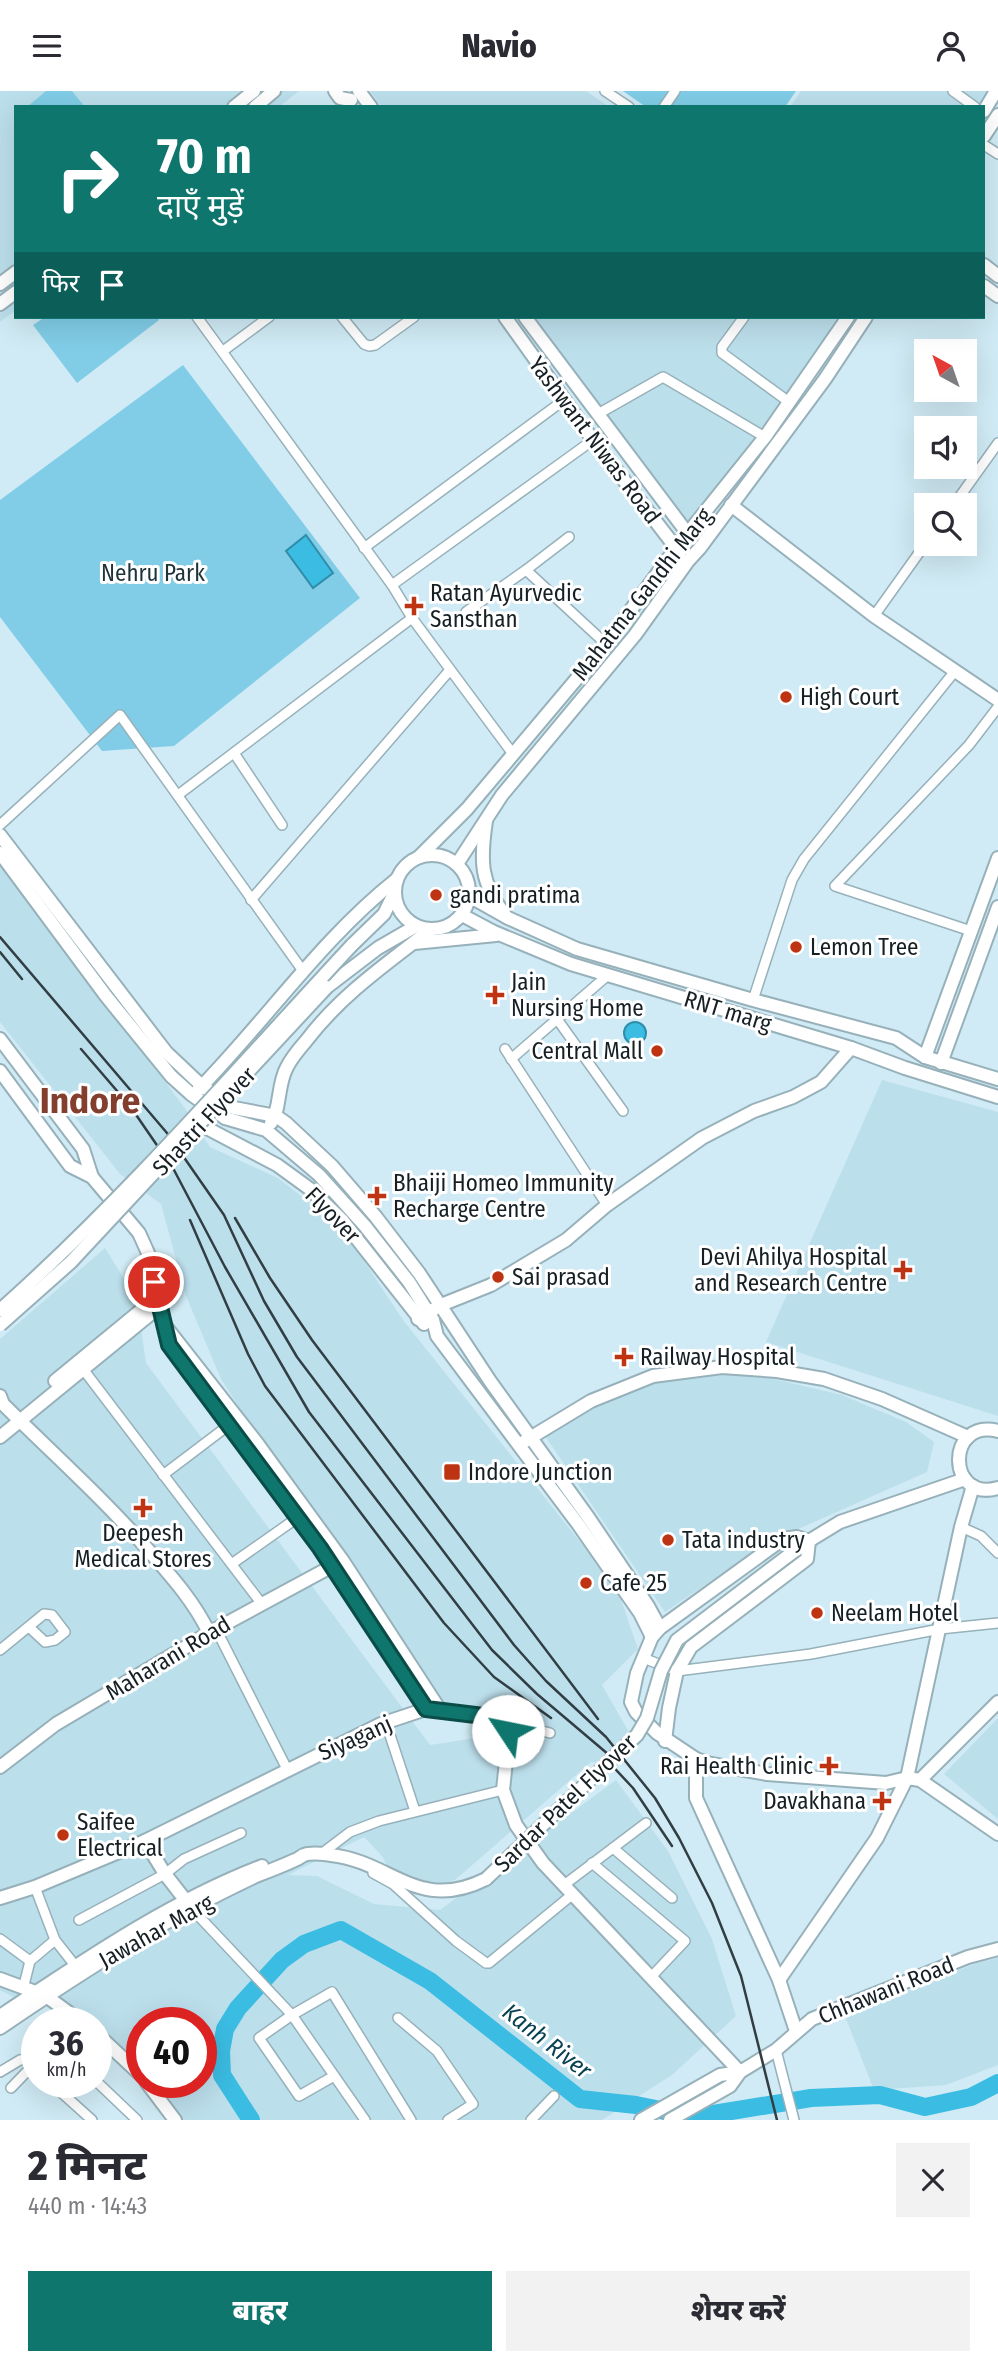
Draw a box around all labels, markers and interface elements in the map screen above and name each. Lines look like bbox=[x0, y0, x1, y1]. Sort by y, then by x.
icon: menu bbox=[28, 27, 66, 65]
text: Navio bbox=[461, 27, 537, 65]
icon: person bbox=[932, 27, 970, 65]
text: 70 m bbox=[157, 127, 252, 186]
icon: right bbox=[42, 133, 133, 224]
text: दाएँ मुड़ें bbox=[157, 187, 244, 225]
icon: arrive bbox=[93, 266, 131, 304]
text: फिर bbox=[42, 268, 79, 299]
north arrow bbox=[914, 339, 976, 403]
map controls bbox=[914, 339, 977, 556]
street label: Yashwant Niwas Road bbox=[523, 351, 667, 529]
button: sound bbox=[914, 416, 977, 479]
button: search bbox=[914, 493, 977, 556]
street label: Mahatma Gandhi Marg bbox=[566, 502, 718, 686]
park label: Nehru Park bbox=[101, 559, 205, 587]
place label: Ratan Ayurvedic Sansthan bbox=[430, 579, 582, 633]
marker: Ratan Ayurvedic Sansthan bbox=[404, 596, 424, 616]
place label: High Court bbox=[800, 683, 899, 711]
marker: High Court bbox=[778, 689, 794, 705]
place label: gandi pratima bbox=[450, 881, 580, 909]
marker: gandi pratima bbox=[428, 887, 444, 903]
place label: Lemon Tree bbox=[810, 933, 918, 961]
marker: Lemon Tree bbox=[788, 939, 804, 955]
place label: Jain Nursing Home bbox=[511, 968, 644, 1022]
street label: RNT marg bbox=[681, 984, 775, 1038]
marker: Jain Nursing Home bbox=[485, 985, 505, 1005]
place label: Central Mall bbox=[531, 1037, 643, 1065]
marker: Central Mall bbox=[649, 1043, 665, 1059]
street label: Shastri Flyover bbox=[146, 1061, 262, 1181]
district label: Indore bbox=[40, 1078, 140, 1123]
place label: Bhaiji Homeo Immunity Recharge Centre bbox=[393, 1169, 614, 1223]
street label: Flyover bbox=[300, 1181, 366, 1249]
marker: Bhaiji Homeo Immunity Recharge Centre bbox=[367, 1186, 387, 1206]
place label: Devi Ahilya Hospital and Research Centre bbox=[694, 1243, 887, 1297]
pin bbox=[124, 1252, 184, 1312]
marker: Devi Ahilya Hospital and Research Centre bbox=[893, 1260, 913, 1280]
icon: arrive bbox=[135, 1263, 173, 1301]
place label: Sai prasad bbox=[512, 1263, 610, 1291]
marker: Sai prasad bbox=[490, 1269, 506, 1285]
place label: Railway Hospital bbox=[640, 1343, 795, 1371]
marker: Railway Hospital bbox=[614, 1347, 634, 1367]
place label: Indore Junction bbox=[468, 1458, 613, 1486]
marker: Indore Junction bbox=[442, 1462, 462, 1482]
marker: Deepesh Medical Stores bbox=[135, 1500, 151, 1516]
place label: Deepesh Medical Stores bbox=[74, 1519, 212, 1573]
place label: Tata industry bbox=[682, 1526, 805, 1554]
marker: Tata industry bbox=[660, 1532, 676, 1548]
place label: Cafe 25 bbox=[600, 1569, 667, 1597]
marker: Cafe 25 bbox=[578, 1575, 594, 1591]
place label: Neelam Hotel bbox=[831, 1599, 959, 1627]
marker: Neelam Hotel bbox=[809, 1605, 825, 1621]
street label: Maharani Road bbox=[101, 1610, 235, 1706]
position arrow bbox=[471, 1694, 545, 1768]
street label: Siyaganj bbox=[314, 1709, 396, 1767]
street label: Sardar Patel Flyover bbox=[488, 1728, 642, 1878]
place label: Rai Health Clinic bbox=[660, 1752, 813, 1780]
marker: Rai Health Clinic bbox=[819, 1756, 839, 1776]
place label: Davakhana bbox=[763, 1787, 866, 1815]
marker: Davakhana bbox=[872, 1791, 892, 1811]
place label: Saifee Electrical bbox=[77, 1808, 163, 1862]
marker: Saifee Electrical bbox=[55, 1827, 71, 1843]
street label: Jawahar Marg bbox=[94, 1888, 218, 1974]
street label: Chhawani Road bbox=[814, 1950, 958, 2030]
water label: Kanh River bbox=[497, 1998, 597, 2085]
speed limit sign: 40 bbox=[126, 2007, 217, 2098]
text: 36 bbox=[49, 2022, 84, 2064]
text: km/h bbox=[46, 2059, 87, 2081]
text: 2 मिनट bbox=[28, 2141, 147, 2191]
button: close bbox=[896, 2143, 970, 2217]
text: 440 m · 14:43 bbox=[28, 2192, 147, 2220]
button: बाहर bbox=[28, 2271, 492, 2351]
button: शेयर करें bbox=[506, 2271, 970, 2351]

